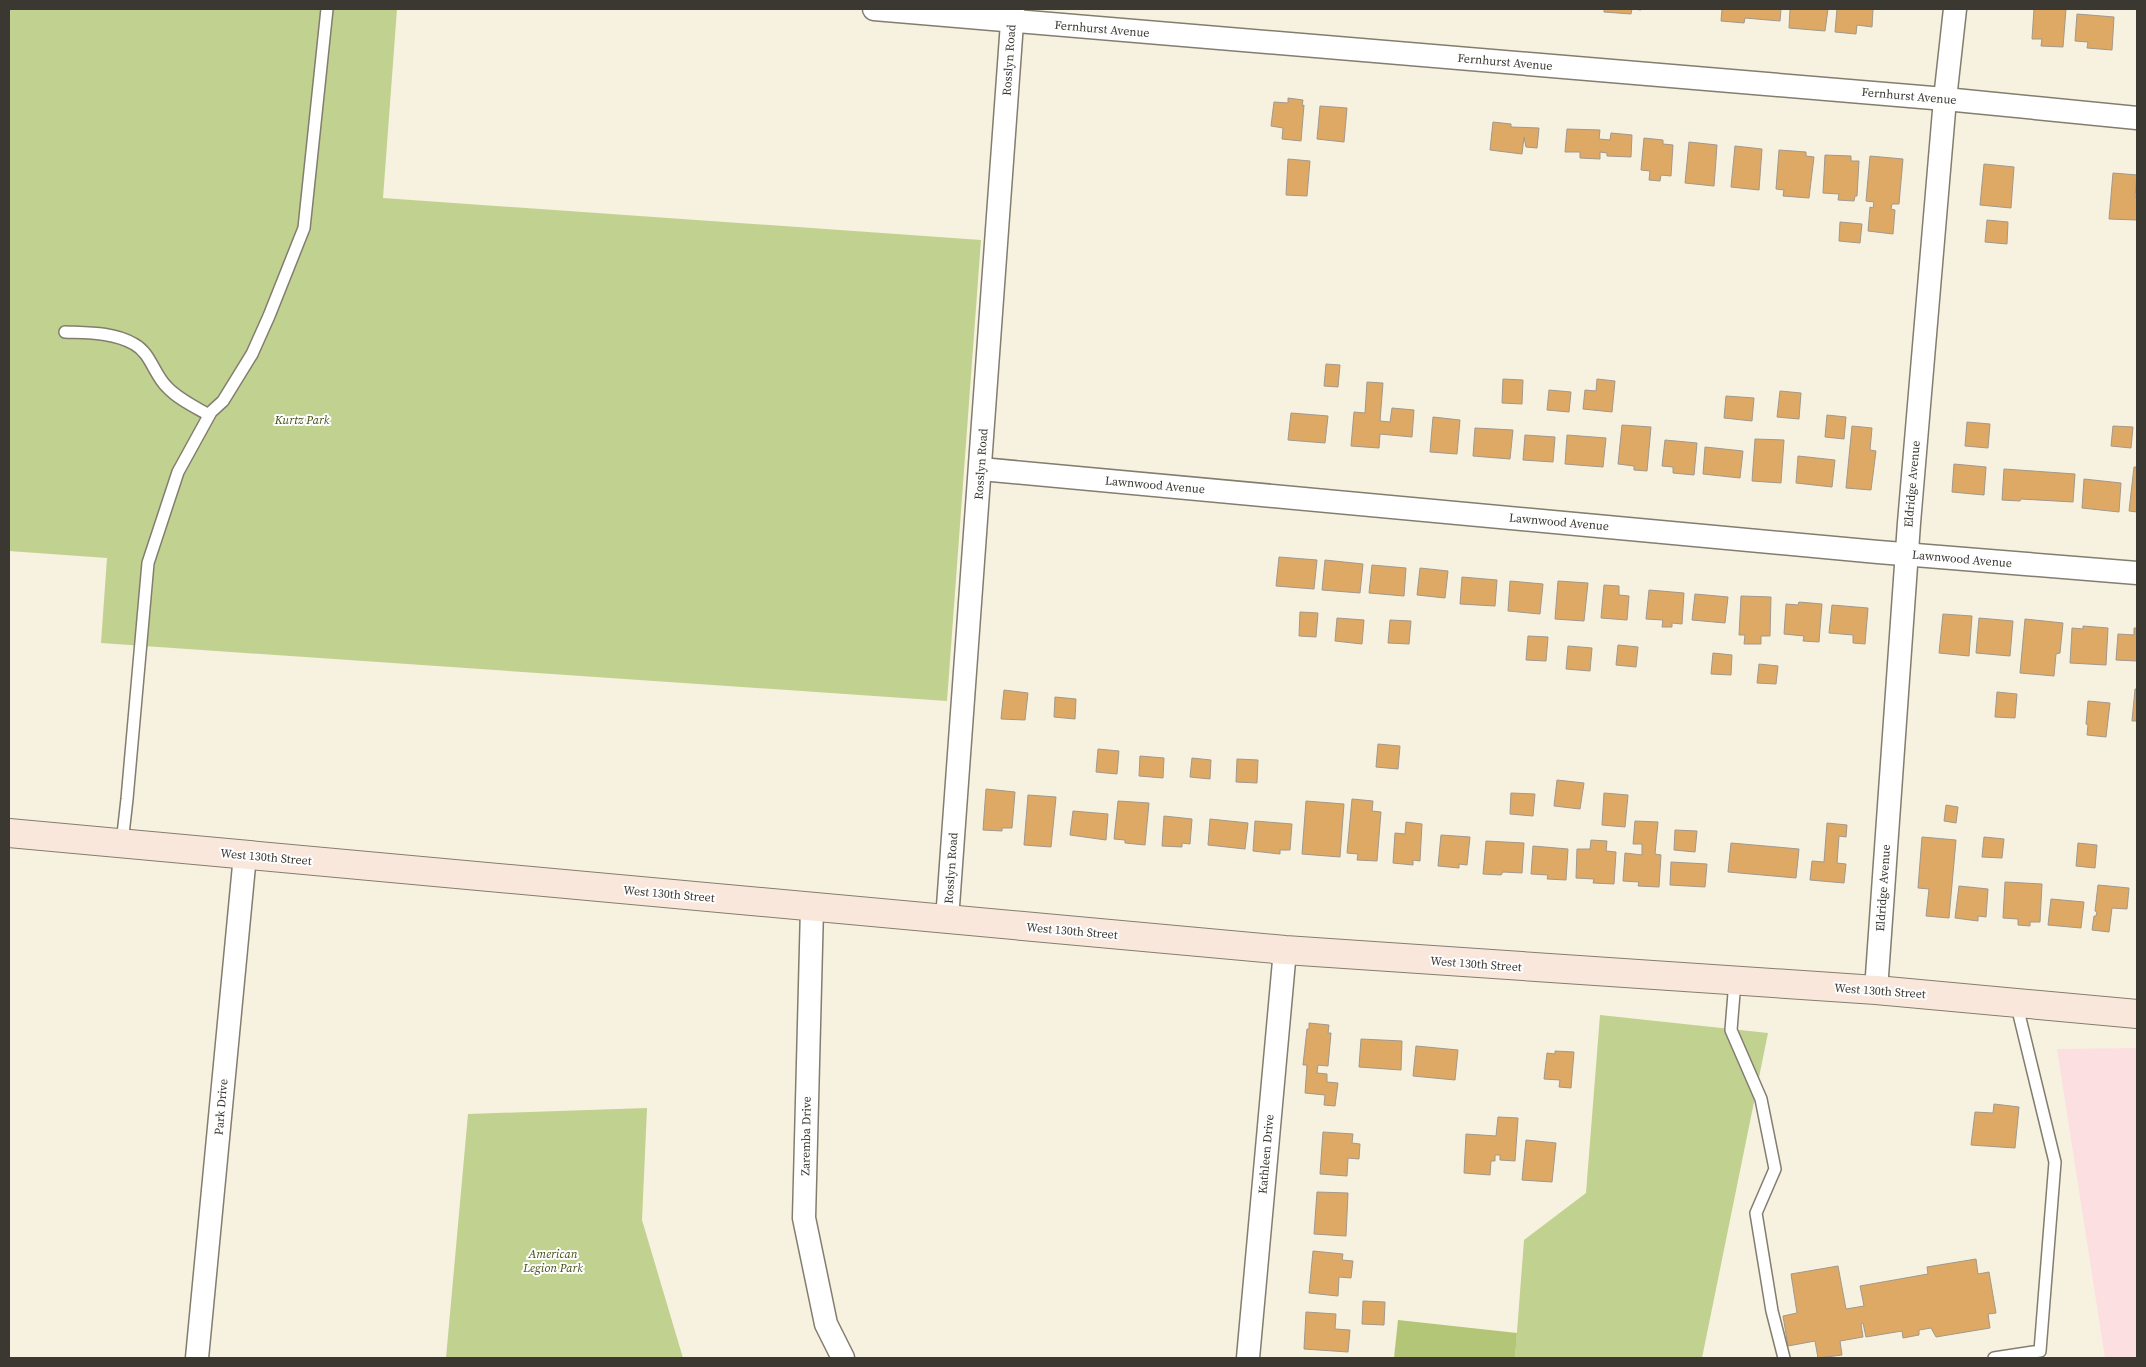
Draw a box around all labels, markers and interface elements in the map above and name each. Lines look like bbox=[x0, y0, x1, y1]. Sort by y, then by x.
street label: Fernhurst Avenue bbox=[1054, 17, 1150, 41]
street label: Rosslyn Road bbox=[999, 24, 1019, 96]
street label: Fernhurst Avenue bbox=[1457, 50, 1553, 74]
street label: Fernhurst Avenue bbox=[1861, 84, 1957, 108]
park label: Kurtz Park bbox=[274, 412, 330, 428]
street label: Rosslyn Road bbox=[971, 428, 991, 500]
street label: Eldridge Avenue bbox=[1900, 440, 1924, 528]
street label: Lawnwood Avenue bbox=[1104, 473, 1206, 497]
street label: Lawnwood Avenue bbox=[1508, 510, 1610, 534]
street label: Lawnwood Avenue bbox=[1911, 547, 2013, 571]
street label: Rosslyn Road bbox=[941, 832, 961, 904]
street label: Eldridge Avenue bbox=[1872, 844, 1894, 932]
street label: West 130th Street bbox=[220, 845, 312, 869]
street label: West 130th Street bbox=[623, 882, 715, 906]
street label: West 130th Street bbox=[1026, 919, 1118, 943]
street label: West 130th Street bbox=[1430, 953, 1522, 975]
street label: West 130th Street bbox=[1834, 980, 1926, 1002]
street label: Park Drive bbox=[211, 1078, 231, 1136]
street label: Zaremba Drive bbox=[797, 1096, 815, 1176]
street label: Kathleen Drive bbox=[1255, 1113, 1277, 1195]
park label: American Legion Park bbox=[522, 1246, 583, 1276]

